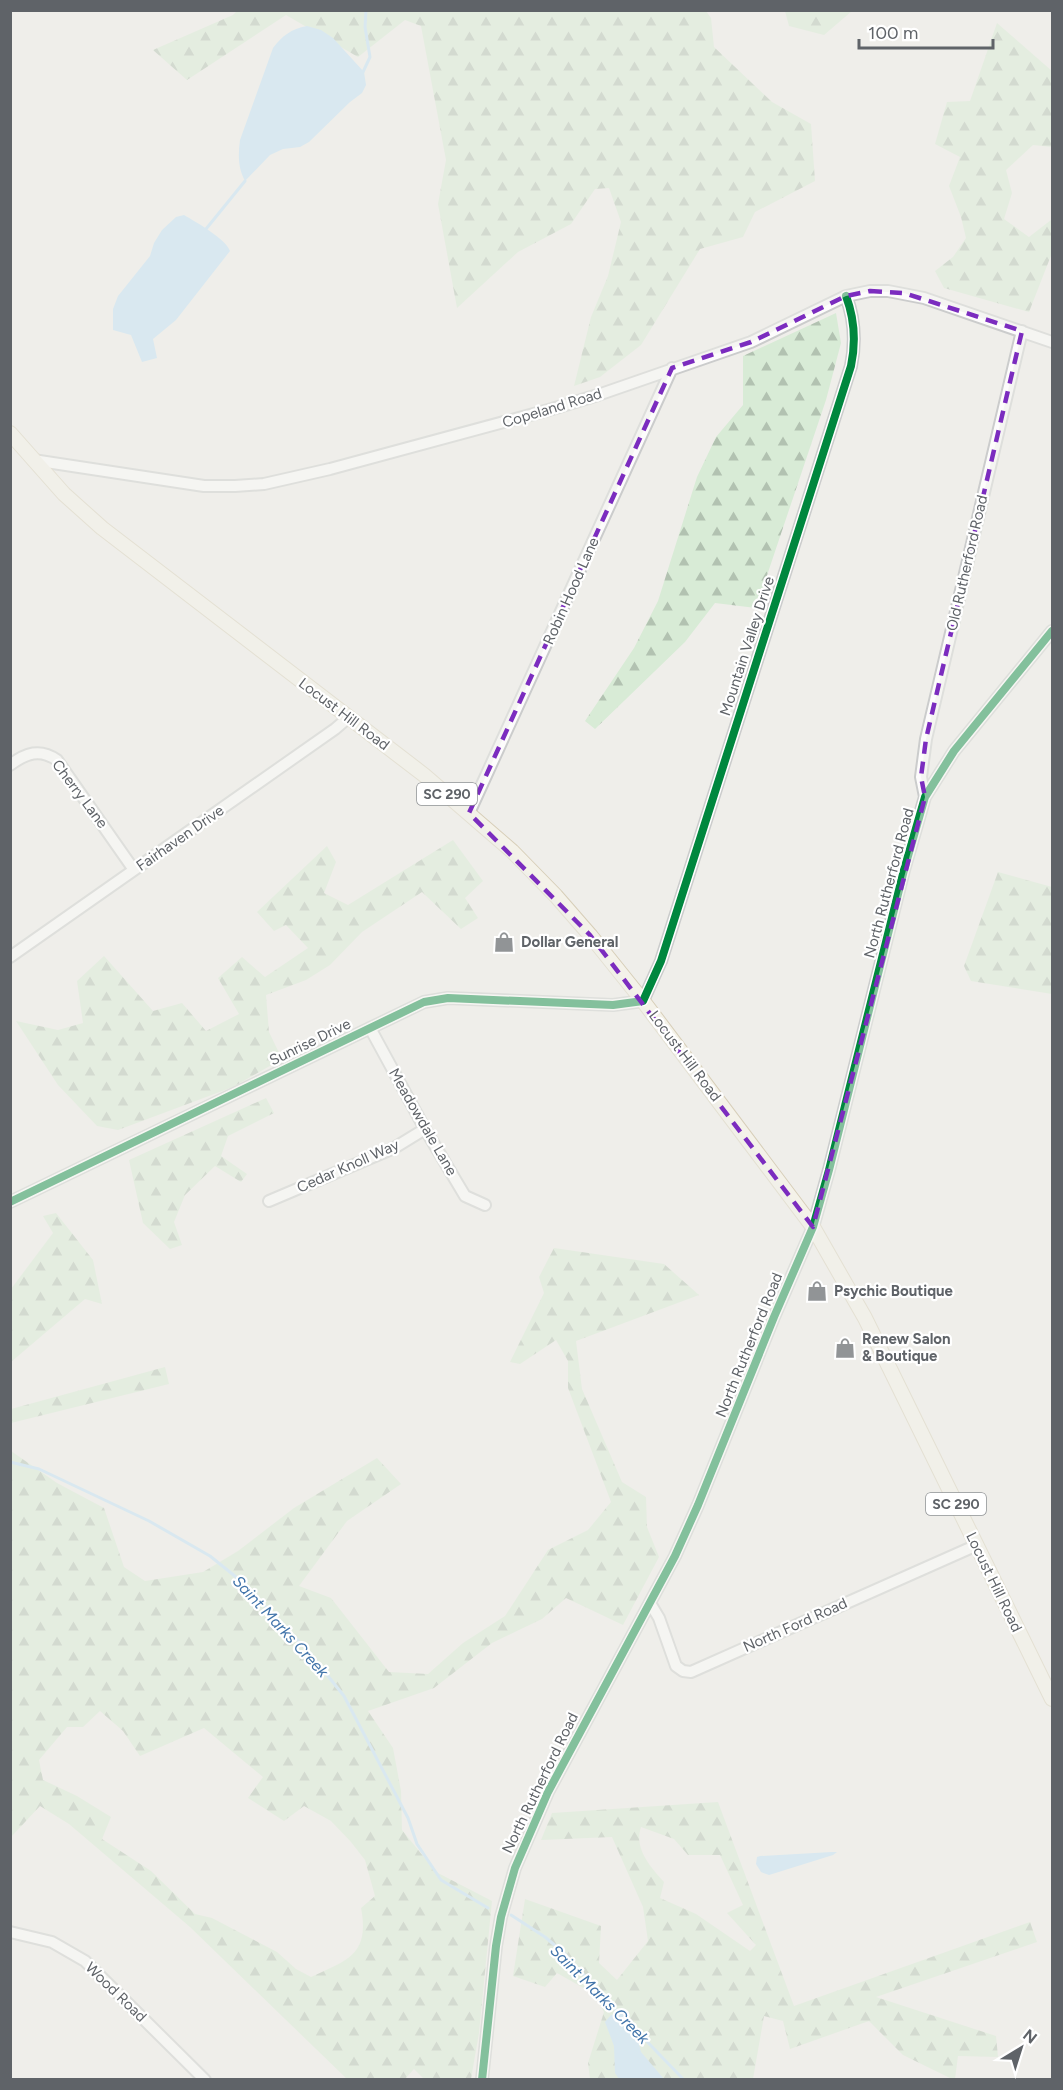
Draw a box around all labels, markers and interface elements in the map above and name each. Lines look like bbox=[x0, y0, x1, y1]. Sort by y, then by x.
scale bar bbox=[859, 12, 992, 50]
text: 100 m bbox=[868, 22, 918, 44]
street label: Copeland Road bbox=[500, 384, 604, 432]
street label: Old Rutherford Road bbox=[943, 493, 991, 633]
street label: Robin Hood Lane bbox=[539, 535, 603, 647]
street label: Mountain Valley Drive bbox=[716, 574, 778, 718]
street label: Locust Hill Road bbox=[295, 674, 393, 754]
street label: Cherry Lane bbox=[48, 756, 112, 832]
road number: SC 290 bbox=[417, 783, 477, 805]
street label: Fairhaven Drive bbox=[133, 801, 227, 875]
street label: North Rutherford Road bbox=[860, 806, 918, 960]
shop icon: Dollar General bbox=[492, 930, 516, 954]
place label: Dollar General bbox=[521, 933, 619, 951]
street label: Locust Hill Road bbox=[645, 1007, 725, 1105]
street label: Sunrise Drive bbox=[266, 1015, 354, 1069]
street label: Meadowdale Lane bbox=[385, 1065, 461, 1179]
street label: Cedar Knoll Way bbox=[294, 1135, 402, 1197]
street label: North Rutherford Road bbox=[712, 1270, 786, 1420]
shop icon: Psychic Boutique bbox=[805, 1279, 829, 1303]
place label: Psychic Boutique bbox=[834, 1282, 954, 1300]
place label: Renew Salon & Boutique bbox=[862, 1330, 951, 1365]
shop icon: Renew Salon & Boutique bbox=[833, 1336, 857, 1360]
road number: SC 290 bbox=[926, 1493, 986, 1515]
street label: Locust Hill Road bbox=[962, 1529, 1026, 1635]
water label: Saint Marks Creek bbox=[229, 1572, 333, 1682]
street label: North Ford Road bbox=[740, 1594, 850, 1656]
street label: North Rutherford Road bbox=[498, 1710, 582, 1856]
water label: Saint Marks Creek bbox=[546, 1941, 654, 2049]
street label: Wood Road bbox=[82, 1958, 150, 2026]
north arrow bbox=[991, 2018, 1051, 2078]
text: N bbox=[1019, 2025, 1041, 2048]

